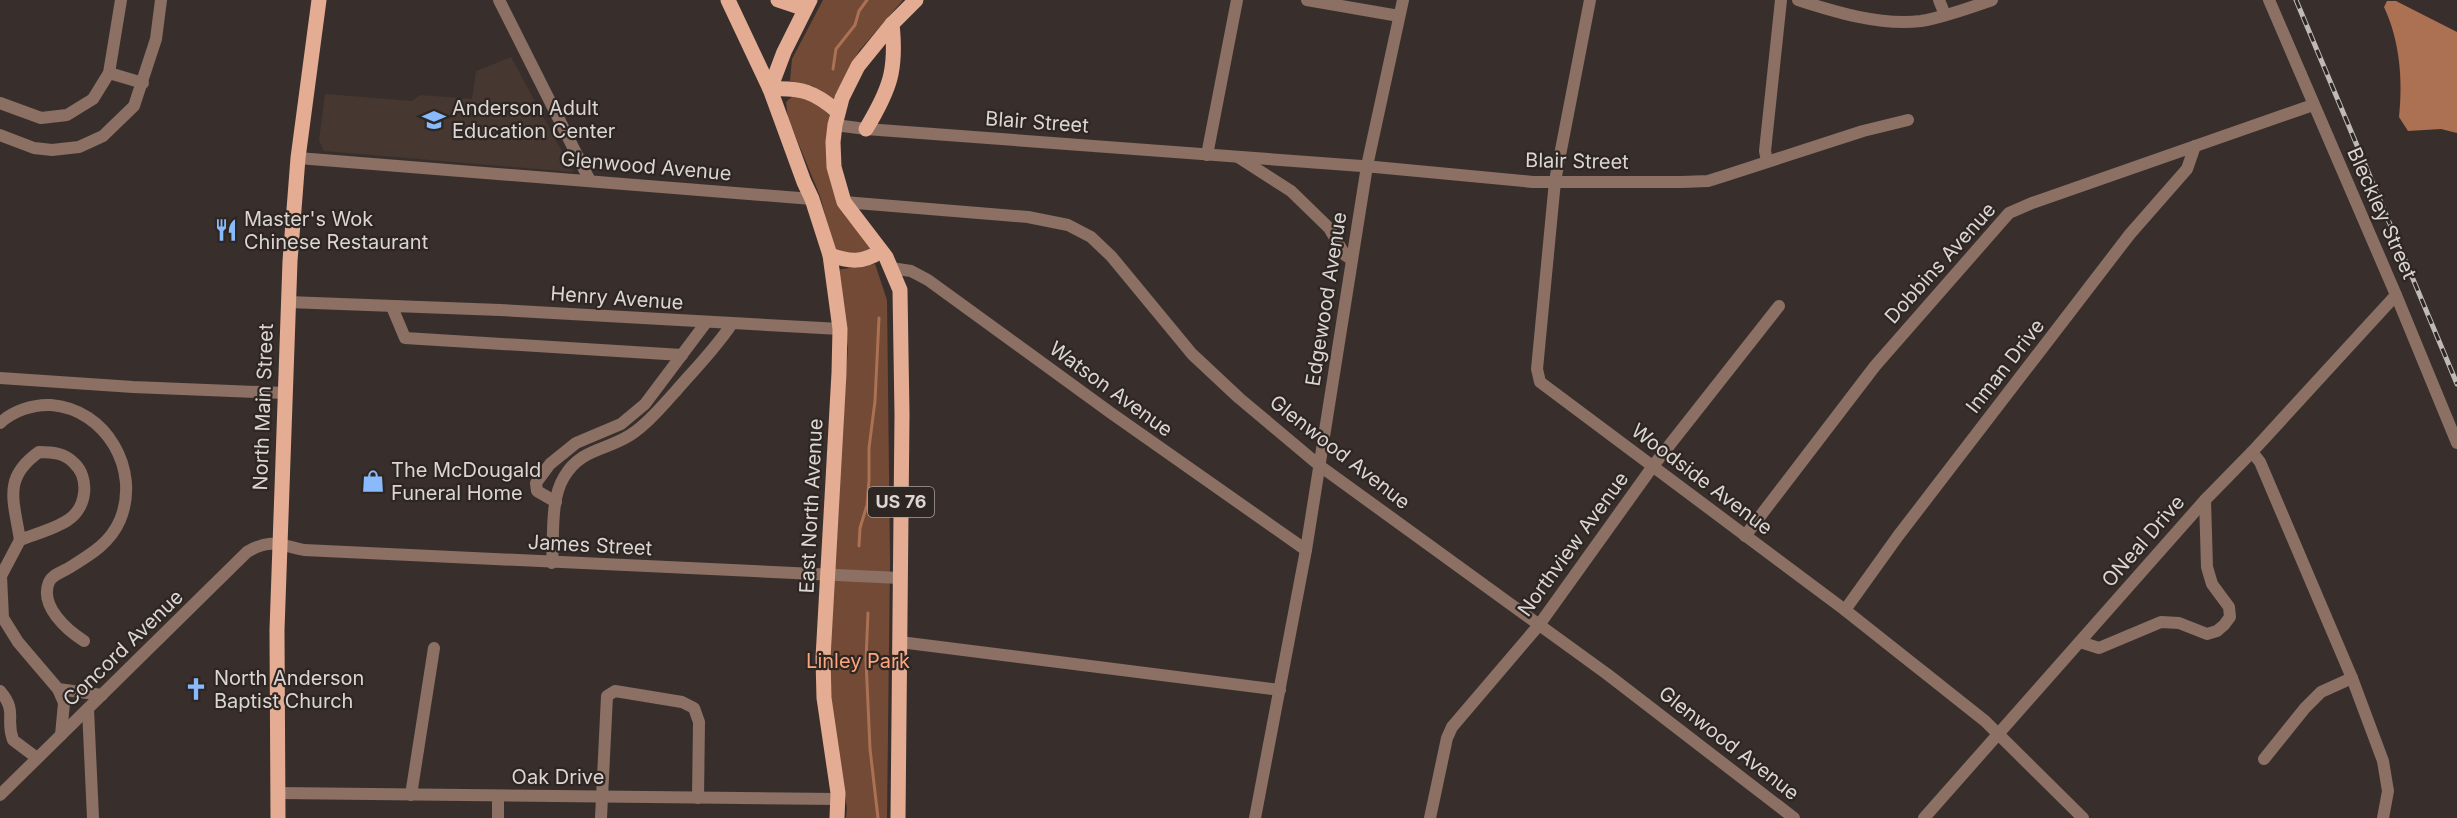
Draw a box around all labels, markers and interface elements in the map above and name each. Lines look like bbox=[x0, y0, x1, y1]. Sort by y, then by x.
place label: Anderson Adult Education Center bbox=[452, 96, 616, 143]
street label: Blair Street bbox=[984, 106, 1090, 138]
school or university icon: Anderson Adult Education Center bbox=[421, 107, 447, 133]
street label: Bleckley Street bbox=[2342, 144, 2422, 283]
street label: Glenwood Avenue bbox=[560, 147, 732, 185]
street label: Blair Street bbox=[1525, 148, 1629, 174]
street label: Dobbins Avenue bbox=[1880, 198, 2000, 328]
place label: Master's Wok Chinese Restaurant bbox=[244, 207, 429, 254]
street label: Edgewood Avenue bbox=[1300, 210, 1352, 388]
restaurant icon: Master's Wok Chinese Restaurant bbox=[213, 217, 239, 243]
street label: Henry Avenue bbox=[550, 281, 684, 315]
street label: Inman Drive bbox=[1961, 314, 2049, 418]
street label: North Main Street bbox=[248, 323, 278, 491]
street label: Watson Avenue bbox=[1045, 336, 1177, 442]
street label: Glenwood Avenue bbox=[1265, 390, 1415, 514]
street label: East North Avenue bbox=[794, 418, 828, 594]
street label: Woodside Avenue bbox=[1627, 418, 1777, 540]
place label: The McDougald Funeral Home bbox=[391, 458, 541, 505]
street label: Northview Avenue bbox=[1513, 467, 1633, 621]
shop icon: The McDougald Funeral Home bbox=[360, 468, 386, 494]
road number: US 76 bbox=[868, 487, 934, 517]
street label: ONeal Drive bbox=[2097, 490, 2189, 592]
street label: James Street bbox=[527, 530, 653, 560]
street label: Concord Avenue bbox=[58, 585, 188, 711]
park label: Linley Park bbox=[806, 649, 910, 673]
place label: North Anderson Baptist Church bbox=[214, 666, 364, 713]
church icon: North Anderson Baptist Church bbox=[183, 676, 209, 702]
street label: Glenwood Avenue bbox=[1654, 681, 1804, 805]
street label: Oak Drive bbox=[512, 765, 604, 789]

